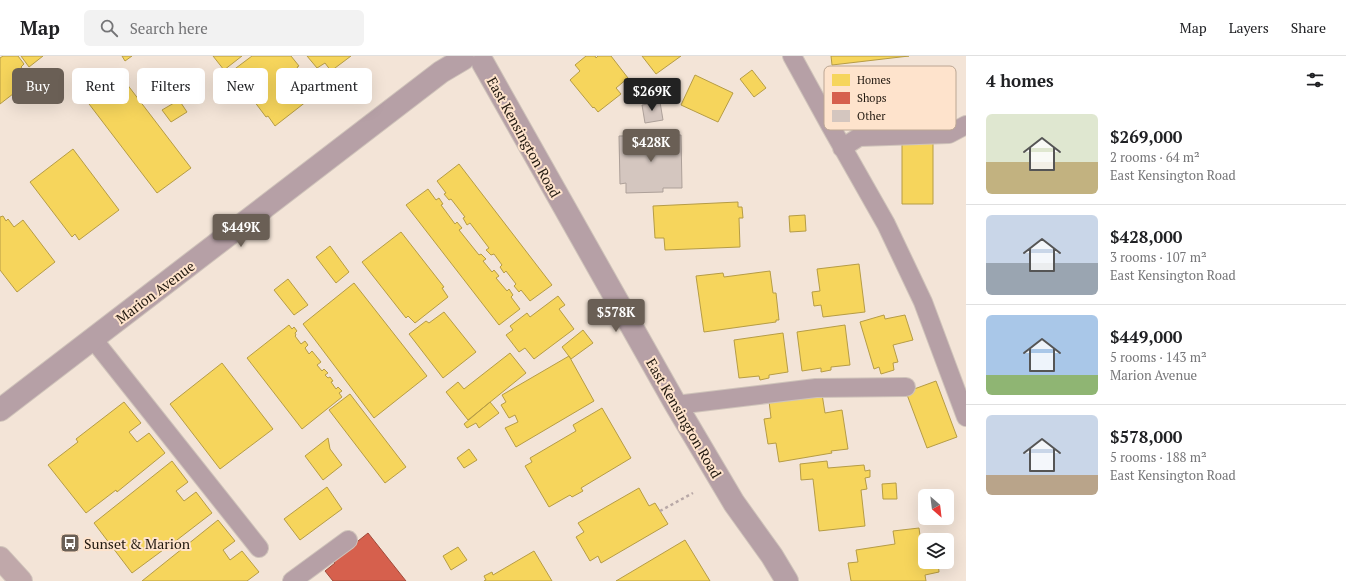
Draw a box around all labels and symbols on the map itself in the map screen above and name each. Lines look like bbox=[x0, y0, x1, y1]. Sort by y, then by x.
legend bbox=[824, 66, 956, 130]
street label: East Kensington Road bbox=[483, 73, 565, 201]
text: Homes bbox=[857, 73, 891, 87]
pin: $269K bbox=[624, 78, 680, 112]
text: Shops bbox=[857, 91, 887, 105]
text: Other bbox=[857, 109, 886, 123]
pin: $428K bbox=[623, 129, 679, 163]
pin: $449K bbox=[213, 214, 269, 248]
street label: Marion Avenue bbox=[112, 256, 198, 328]
pin: $578K bbox=[588, 299, 644, 333]
street label: East Kensington Road bbox=[642, 355, 726, 482]
north arrow bbox=[918, 489, 954, 525]
bus stop icon: Sunset & Marion bbox=[59, 532, 81, 554]
place label: Sunset & Marion bbox=[84, 534, 191, 553]

